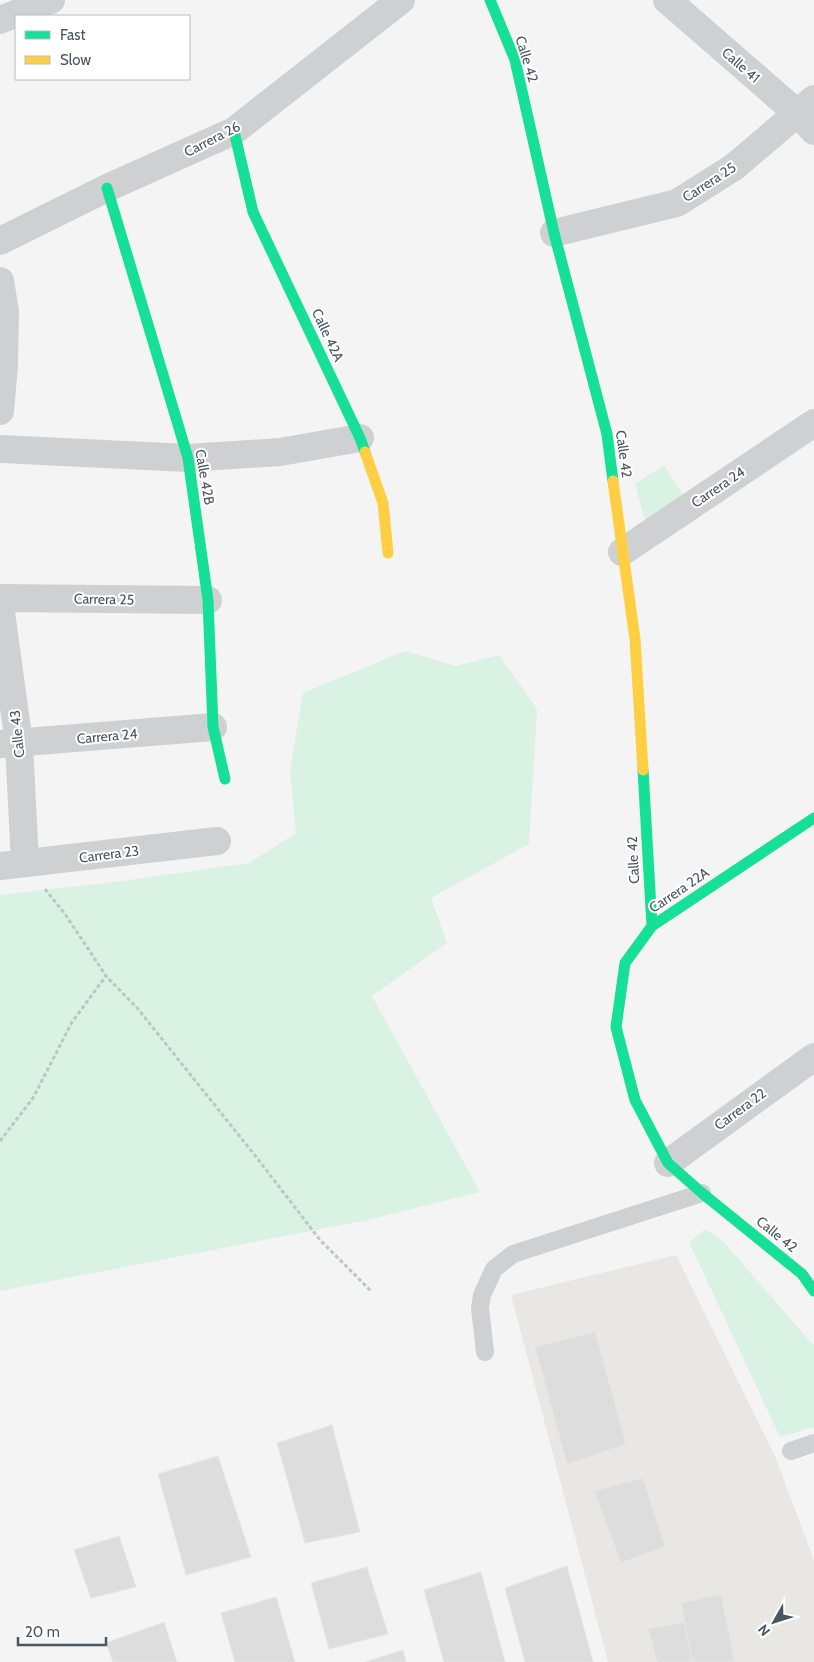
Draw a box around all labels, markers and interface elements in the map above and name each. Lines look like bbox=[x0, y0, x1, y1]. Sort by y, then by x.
legend bbox=[15, 15, 190, 80]
text: Fast bbox=[60, 26, 85, 44]
street label: Calle 42 bbox=[511, 34, 543, 84]
street label: Calle 41 bbox=[718, 43, 764, 87]
text: Slow bbox=[60, 51, 91, 69]
street label: Carrera 26 bbox=[181, 117, 243, 161]
street label: Carrera 25 bbox=[679, 158, 739, 206]
street label: Calle 42A bbox=[308, 306, 348, 365]
street label: Calle 42 bbox=[612, 429, 636, 479]
street label: Calle 42B bbox=[191, 448, 219, 506]
street label: Carrera 24 bbox=[688, 463, 748, 511]
street label: Carrera 25 bbox=[74, 589, 134, 609]
street label: Calle 43 bbox=[6, 709, 28, 759]
street label: Carrera 24 bbox=[76, 724, 138, 748]
street label: Calle 42 bbox=[623, 836, 643, 884]
street label: Carrera 23 bbox=[78, 841, 140, 867]
street label: Carrera 22A bbox=[646, 863, 713, 917]
street label: Carrera 22 bbox=[710, 1084, 770, 1134]
street label: Calle 42 bbox=[753, 1212, 801, 1256]
north arrow bbox=[749, 1597, 799, 1647]
scale bar bbox=[18, 1614, 105, 1646]
text: N bbox=[754, 1621, 774, 1640]
text: 20 m bbox=[25, 1623, 60, 1641]

